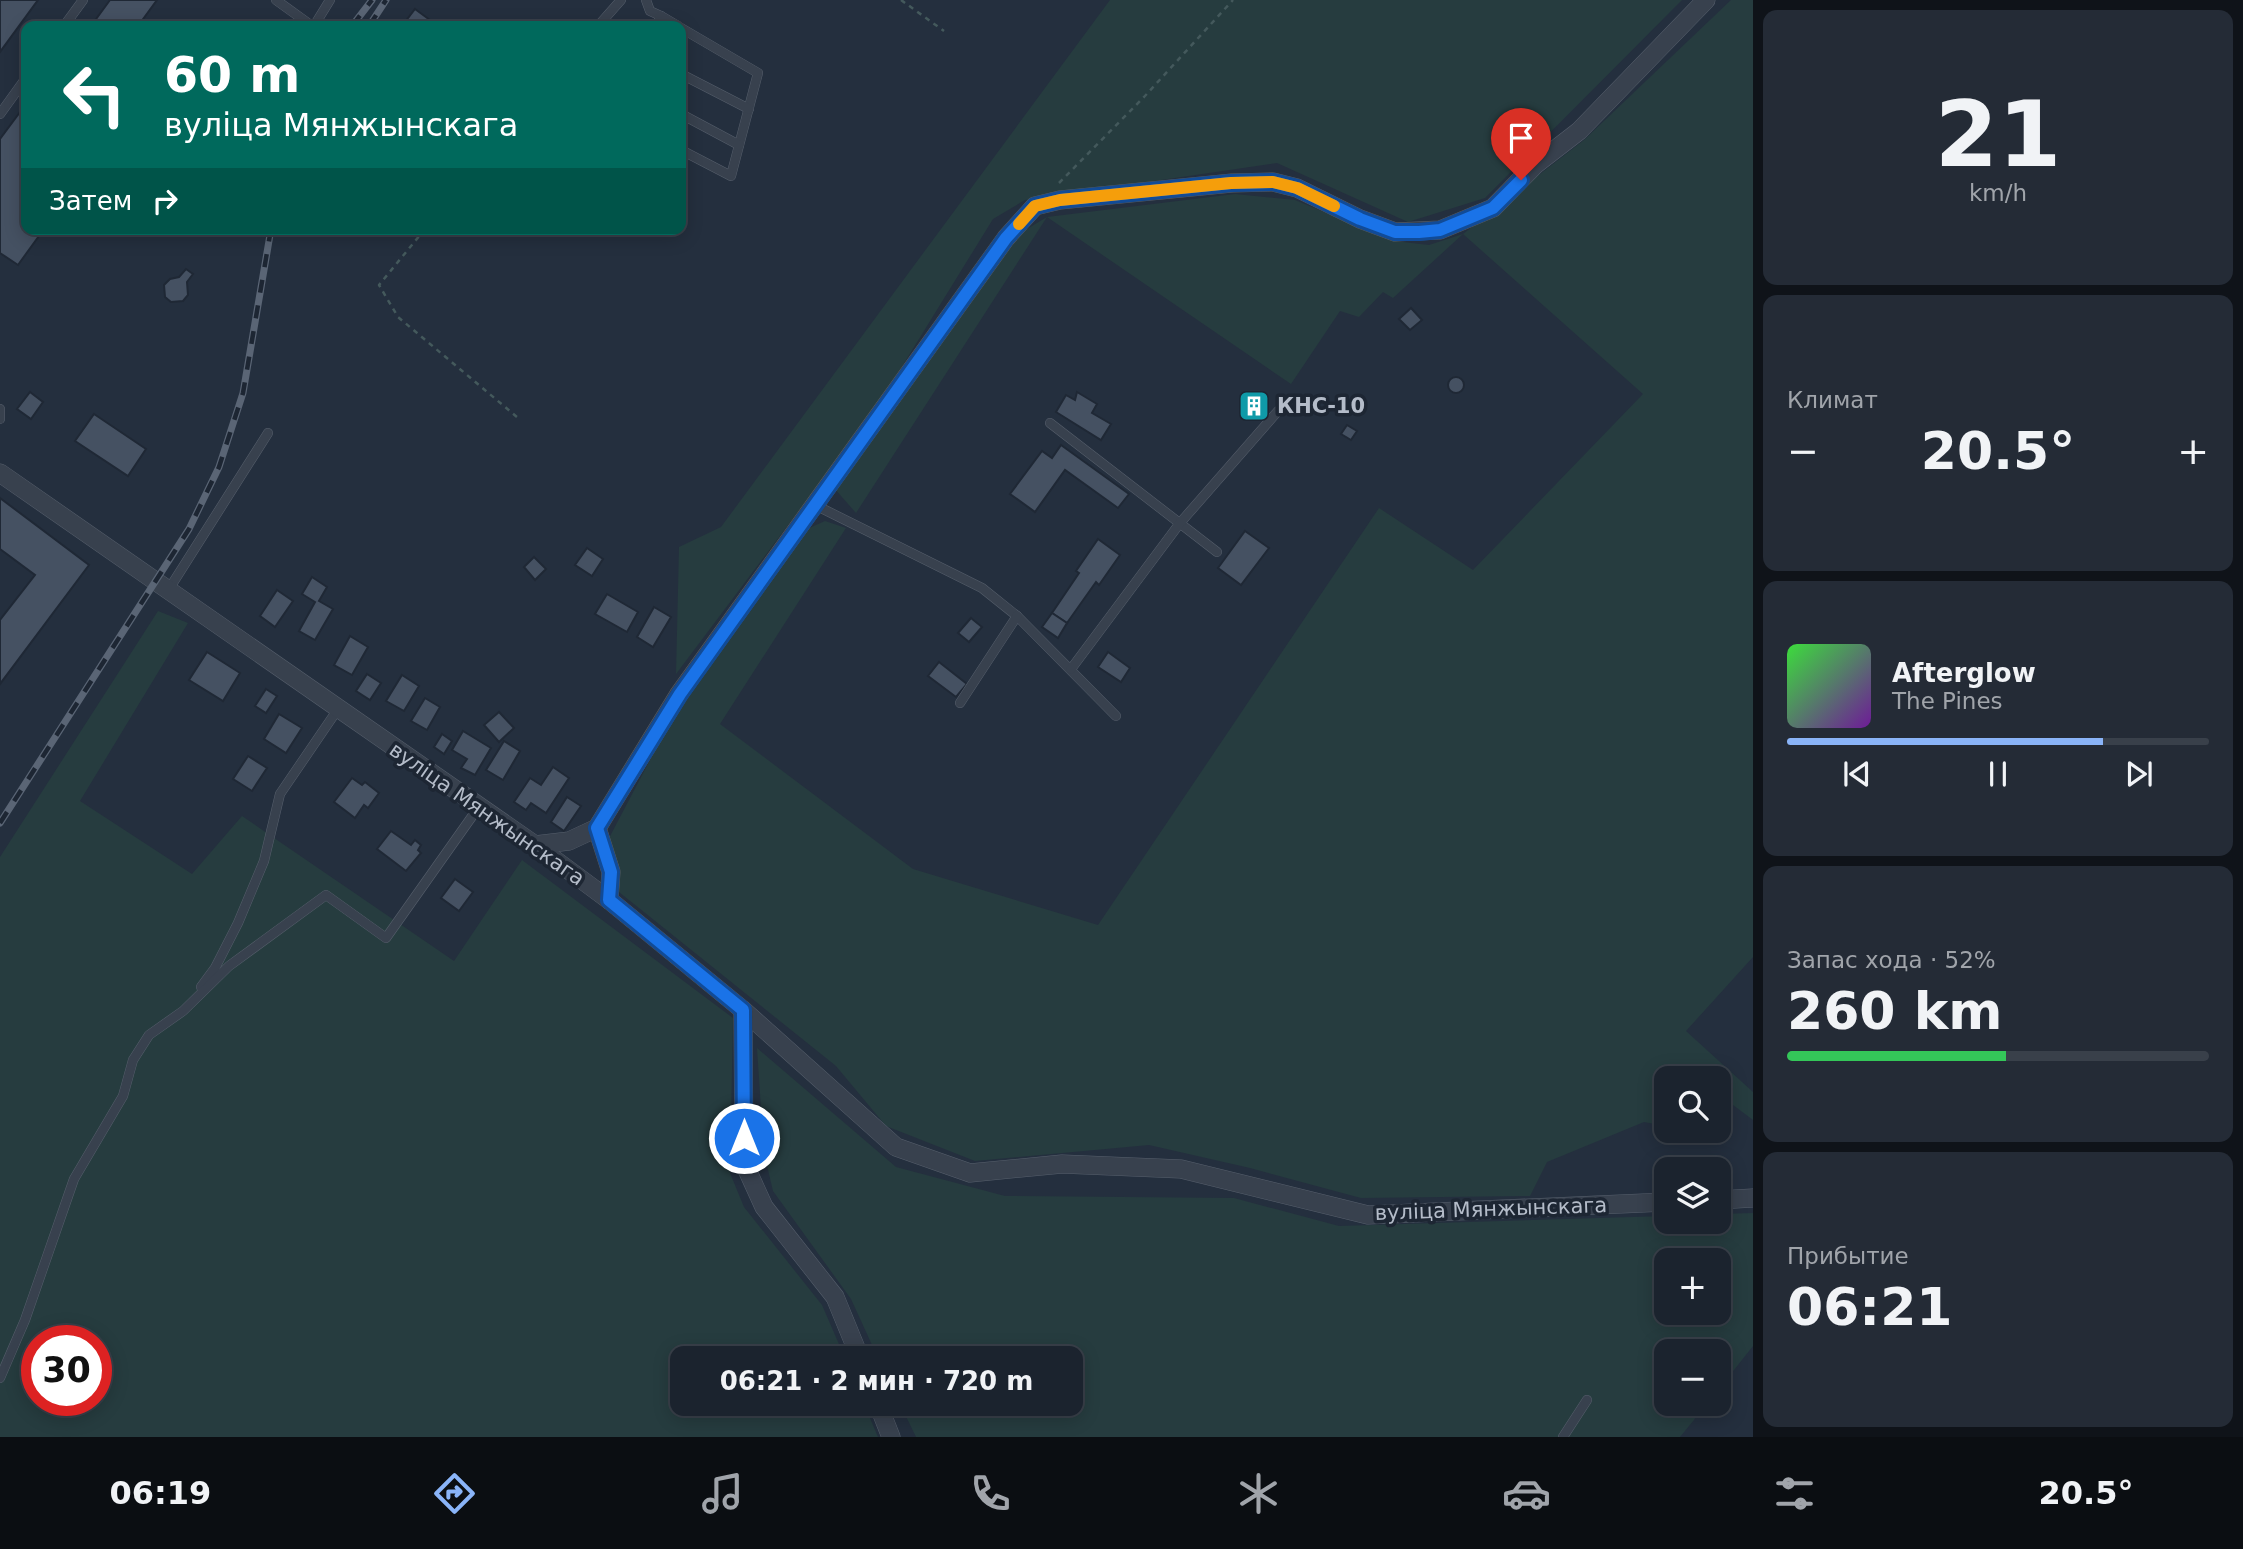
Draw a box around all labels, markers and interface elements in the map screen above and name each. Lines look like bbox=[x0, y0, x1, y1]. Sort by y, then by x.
text: 60 m bbox=[164, 47, 300, 104]
icon: left bbox=[49, 49, 140, 140]
text: 21 bbox=[1935, 82, 2061, 187]
text: вуліца Мянжынскага bbox=[164, 106, 518, 144]
pin bbox=[1491, 108, 1551, 180]
icon: arrive bbox=[1502, 119, 1540, 157]
text: km/h bbox=[1969, 180, 2027, 206]
icon: right bbox=[146, 182, 184, 220]
text: Затем bbox=[49, 186, 132, 216]
text: Климат bbox=[1787, 387, 1878, 413]
building icon: КНС-10 bbox=[1237, 389, 1271, 423]
place label: КНС-10 bbox=[1277, 394, 1365, 418]
text: 20.5° bbox=[1921, 421, 2075, 481]
text: − bbox=[1787, 429, 1819, 473]
text: + bbox=[2177, 429, 2209, 473]
text: Afterglow bbox=[1892, 658, 2036, 688]
text: The Pines bbox=[1892, 688, 2003, 714]
street label: вуліца Мянжынскага bbox=[385, 737, 589, 891]
icon: previous bbox=[1838, 755, 1876, 793]
icon: pause bbox=[1979, 755, 2017, 793]
icon: next bbox=[2120, 755, 2158, 793]
text: Запас хода · 52% bbox=[1787, 947, 1996, 973]
text: 260 km bbox=[1787, 981, 2002, 1041]
map controls bbox=[1654, 1066, 1731, 1416]
button: search bbox=[1654, 1066, 1731, 1143]
position arrow bbox=[707, 1101, 781, 1175]
button: layers bbox=[1654, 1157, 1731, 1234]
street label: вуліца Мянжынскага bbox=[1374, 1193, 1608, 1225]
text: Прибытие bbox=[1787, 1243, 1909, 1269]
button: + bbox=[1654, 1248, 1731, 1325]
text: 06:21 bbox=[1787, 1277, 1953, 1337]
speed limit sign: 30 bbox=[21, 1325, 112, 1416]
button: − bbox=[1654, 1339, 1731, 1416]
text: 06:21 · 2 мин · 720 m bbox=[720, 1366, 1033, 1396]
icon: directions bbox=[430, 1469, 479, 1518]
icon: music bbox=[698, 1469, 747, 1518]
icon: phone bbox=[966, 1469, 1015, 1518]
icon: climate bbox=[1234, 1469, 1283, 1518]
icon: car bbox=[1502, 1469, 1551, 1518]
icon: filters bbox=[1770, 1469, 1819, 1518]
text: 06:19 bbox=[110, 1474, 211, 1512]
text: 20.5° bbox=[2038, 1474, 2133, 1512]

